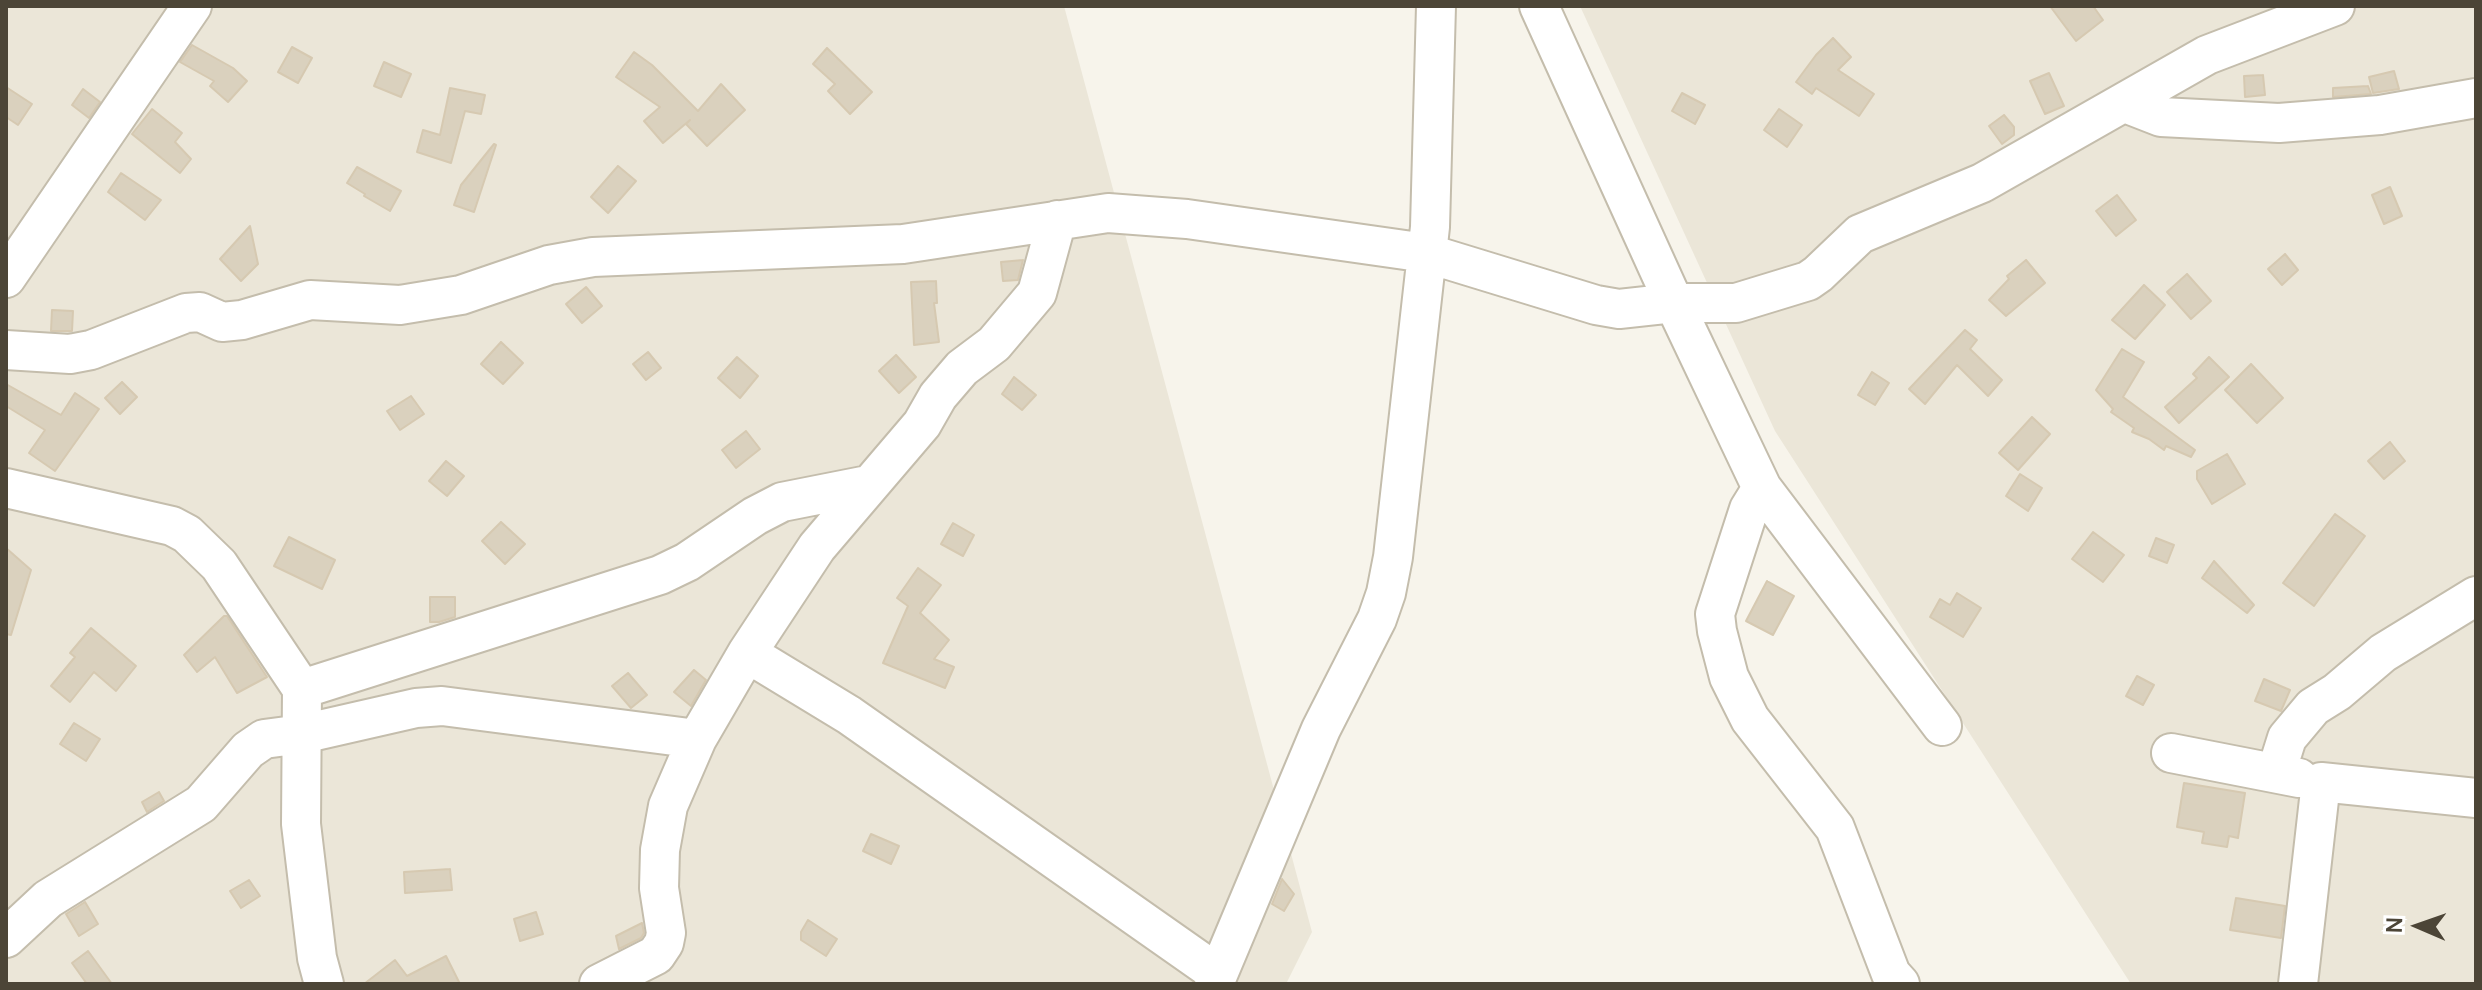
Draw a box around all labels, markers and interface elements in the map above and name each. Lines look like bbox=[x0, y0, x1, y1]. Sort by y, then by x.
north arrow bbox=[2378, 886, 2458, 966]
text: N bbox=[2379, 917, 2409, 934]

